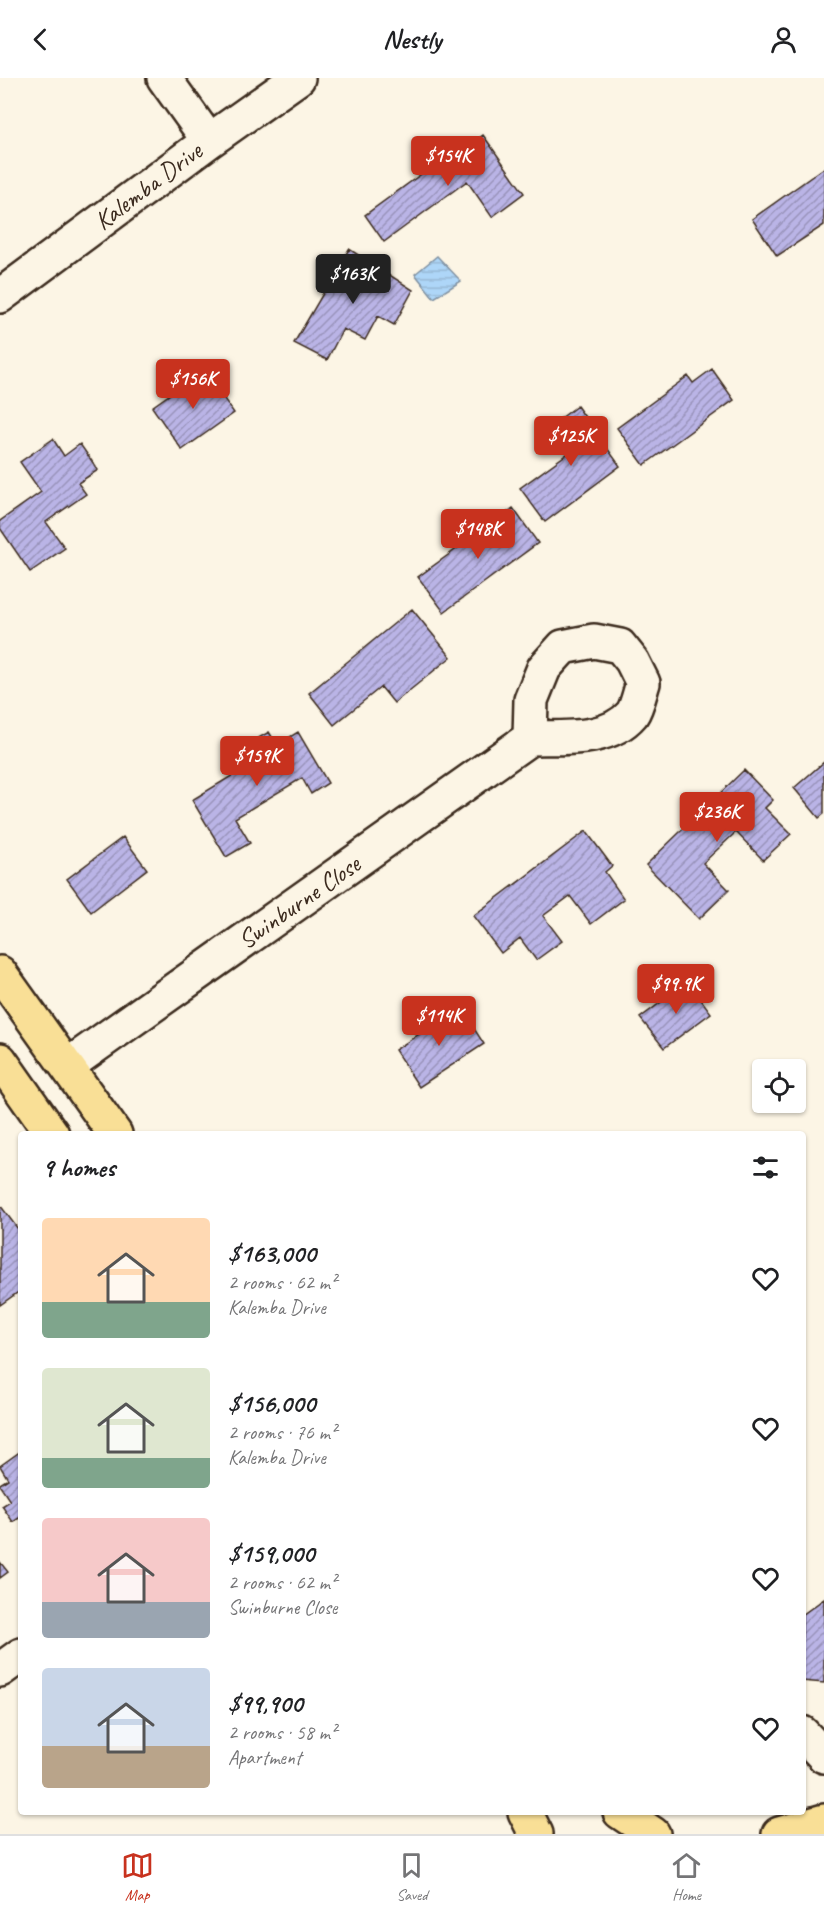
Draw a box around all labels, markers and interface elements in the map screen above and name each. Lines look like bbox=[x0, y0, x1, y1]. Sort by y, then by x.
text: Nestly bbox=[383, 22, 441, 56]
icon: back bbox=[24, 23, 57, 56]
icon: person bbox=[767, 23, 800, 56]
street label: Kalemba Drive bbox=[87, 134, 210, 237]
pin: $154K bbox=[406, 136, 490, 187]
text: $154K bbox=[425, 143, 471, 168]
pin: $163K bbox=[311, 254, 395, 305]
text: $163K bbox=[330, 261, 376, 286]
pin: $156K bbox=[151, 359, 235, 410]
text: $156K bbox=[170, 366, 216, 391]
pin: $125K bbox=[529, 416, 613, 467]
text: $125K bbox=[548, 423, 594, 448]
pin: $148K bbox=[436, 509, 520, 560]
text: $148K bbox=[455, 516, 501, 541]
pin: $159K bbox=[215, 736, 299, 787]
text: $159K bbox=[234, 743, 280, 768]
pin: $236K bbox=[675, 792, 759, 843]
text: $236K bbox=[694, 799, 740, 824]
street label: Swinburne Close bbox=[231, 847, 368, 956]
pin: $99.9K bbox=[627, 964, 725, 1015]
text: $99.9K bbox=[651, 971, 701, 996]
pin: $114K bbox=[397, 996, 481, 1047]
text: $114K bbox=[416, 1003, 462, 1028]
map controls bbox=[752, 1059, 806, 1113]
button: locate bbox=[752, 1059, 806, 1113]
text: 9 homes bbox=[42, 1151, 115, 1184]
icon: filters bbox=[749, 1151, 782, 1184]
text: $163,000 bbox=[228, 1237, 316, 1270]
icon: home bbox=[90, 1242, 162, 1314]
icon: heart bbox=[749, 1262, 782, 1295]
text: 2 rooms · 62 m² bbox=[228, 1270, 336, 1295]
text: Kalemba Drive bbox=[228, 1295, 326, 1320]
text: $156,000 bbox=[228, 1387, 315, 1420]
icon: home bbox=[90, 1392, 162, 1464]
icon: heart bbox=[749, 1412, 782, 1445]
text: 2 rooms · 76 m² bbox=[228, 1420, 336, 1445]
text: Kalemba Drive bbox=[228, 1445, 326, 1470]
text: $159,000 bbox=[228, 1537, 314, 1570]
icon: home bbox=[90, 1542, 162, 1614]
icon: heart bbox=[749, 1562, 782, 1595]
text: 2 rooms · 62 m² bbox=[228, 1570, 336, 1595]
text: Swinburne Close bbox=[228, 1595, 337, 1620]
text: $99,900 bbox=[228, 1687, 302, 1720]
icon: home bbox=[90, 1692, 162, 1764]
icon: heart bbox=[749, 1712, 782, 1745]
text: 2 rooms · 58 m² bbox=[228, 1720, 336, 1745]
text: Apartment bbox=[228, 1745, 301, 1770]
tab: Map bbox=[121, 1849, 154, 1905]
tab: Saved bbox=[395, 1849, 428, 1905]
tab: Home bbox=[670, 1849, 703, 1905]

